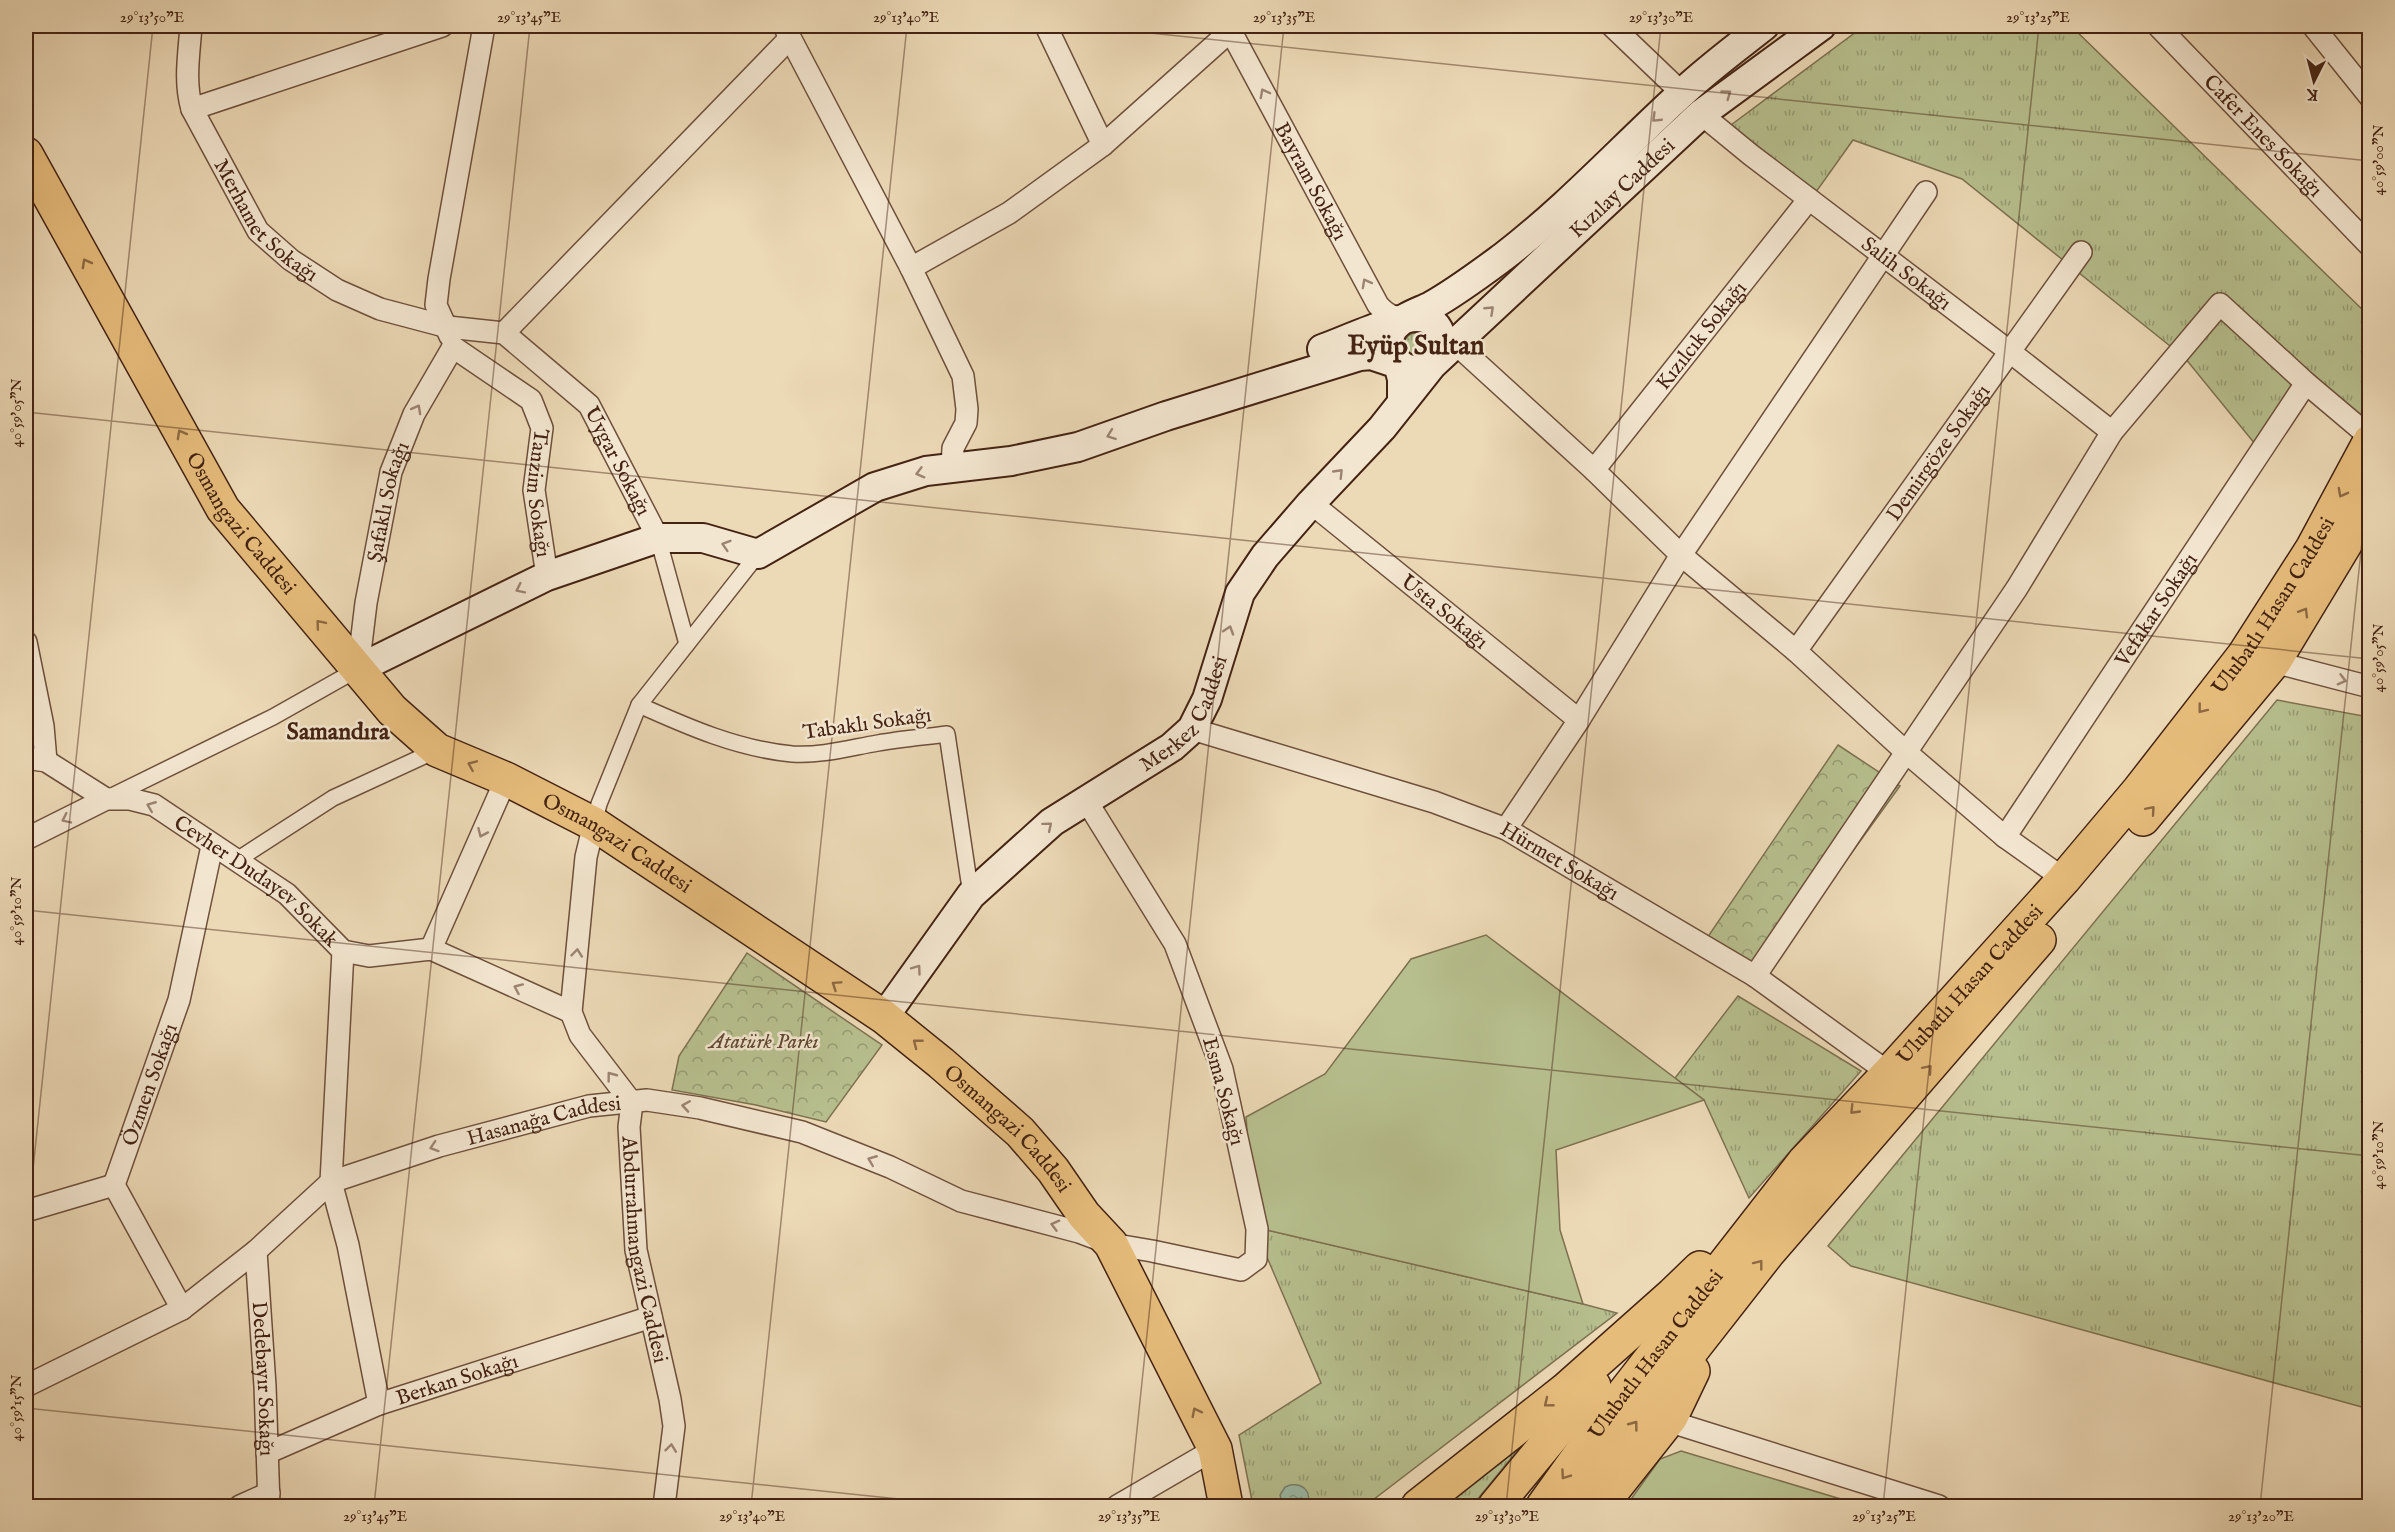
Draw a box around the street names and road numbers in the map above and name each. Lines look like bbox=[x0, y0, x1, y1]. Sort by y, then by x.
street label: Cafer Enes Sokağı bbox=[2197, 69, 2328, 204]
street label: Bayram Sokağı bbox=[1267, 118, 1353, 245]
street label: Kızılay Caddesi bbox=[1564, 133, 1681, 245]
street label: Merhamet Sokağı bbox=[207, 155, 323, 289]
street label: Salih Sokağı bbox=[1855, 231, 1956, 317]
street label: Kızılcık Sokağı bbox=[1651, 276, 1754, 396]
street label: Demirgöze Sokağı bbox=[1881, 380, 1997, 527]
street label: Uygar Sokağı bbox=[577, 402, 656, 521]
street label: Tanzim Sokağı bbox=[519, 427, 556, 559]
street label: Şafaklı Sokağı bbox=[362, 438, 417, 565]
street label: Osmangazi Caddesi bbox=[179, 448, 301, 601]
street label: Ulubatlı Hasan Caddesi bbox=[2206, 513, 2342, 700]
street label: Vefakar Sokağı bbox=[2109, 548, 2205, 673]
street label: Usta Sokağı bbox=[1394, 569, 1493, 656]
street label: Merkez Caddesi bbox=[1135, 653, 1235, 779]
street label: Tabaklı Sokağı bbox=[801, 702, 933, 747]
street label: Osmangazi Caddesi bbox=[537, 788, 696, 900]
street label: Cevher Dudayev Sokak bbox=[168, 810, 344, 954]
street label: Hürmet Sokağı bbox=[1495, 816, 1623, 908]
street label: Ulubatlı Hasan Caddesi bbox=[1891, 899, 2050, 1071]
street label: Özmen Sokağı bbox=[117, 1020, 185, 1150]
street label: Esma Sokağı bbox=[1195, 1034, 1250, 1149]
street label: Osmangazi Caddesi bbox=[938, 1060, 1077, 1198]
street label: Hasanağa Caddesi bbox=[464, 1091, 622, 1153]
street label: Abdurrahmangazi Caddesi bbox=[614, 1134, 673, 1366]
street label: Ulubatlı Hasan Caddesi bbox=[1583, 1265, 1730, 1445]
street label: Dedebayır Sokağı bbox=[244, 1301, 279, 1457]
street label: Berkan Sokağı bbox=[393, 1348, 522, 1413]

